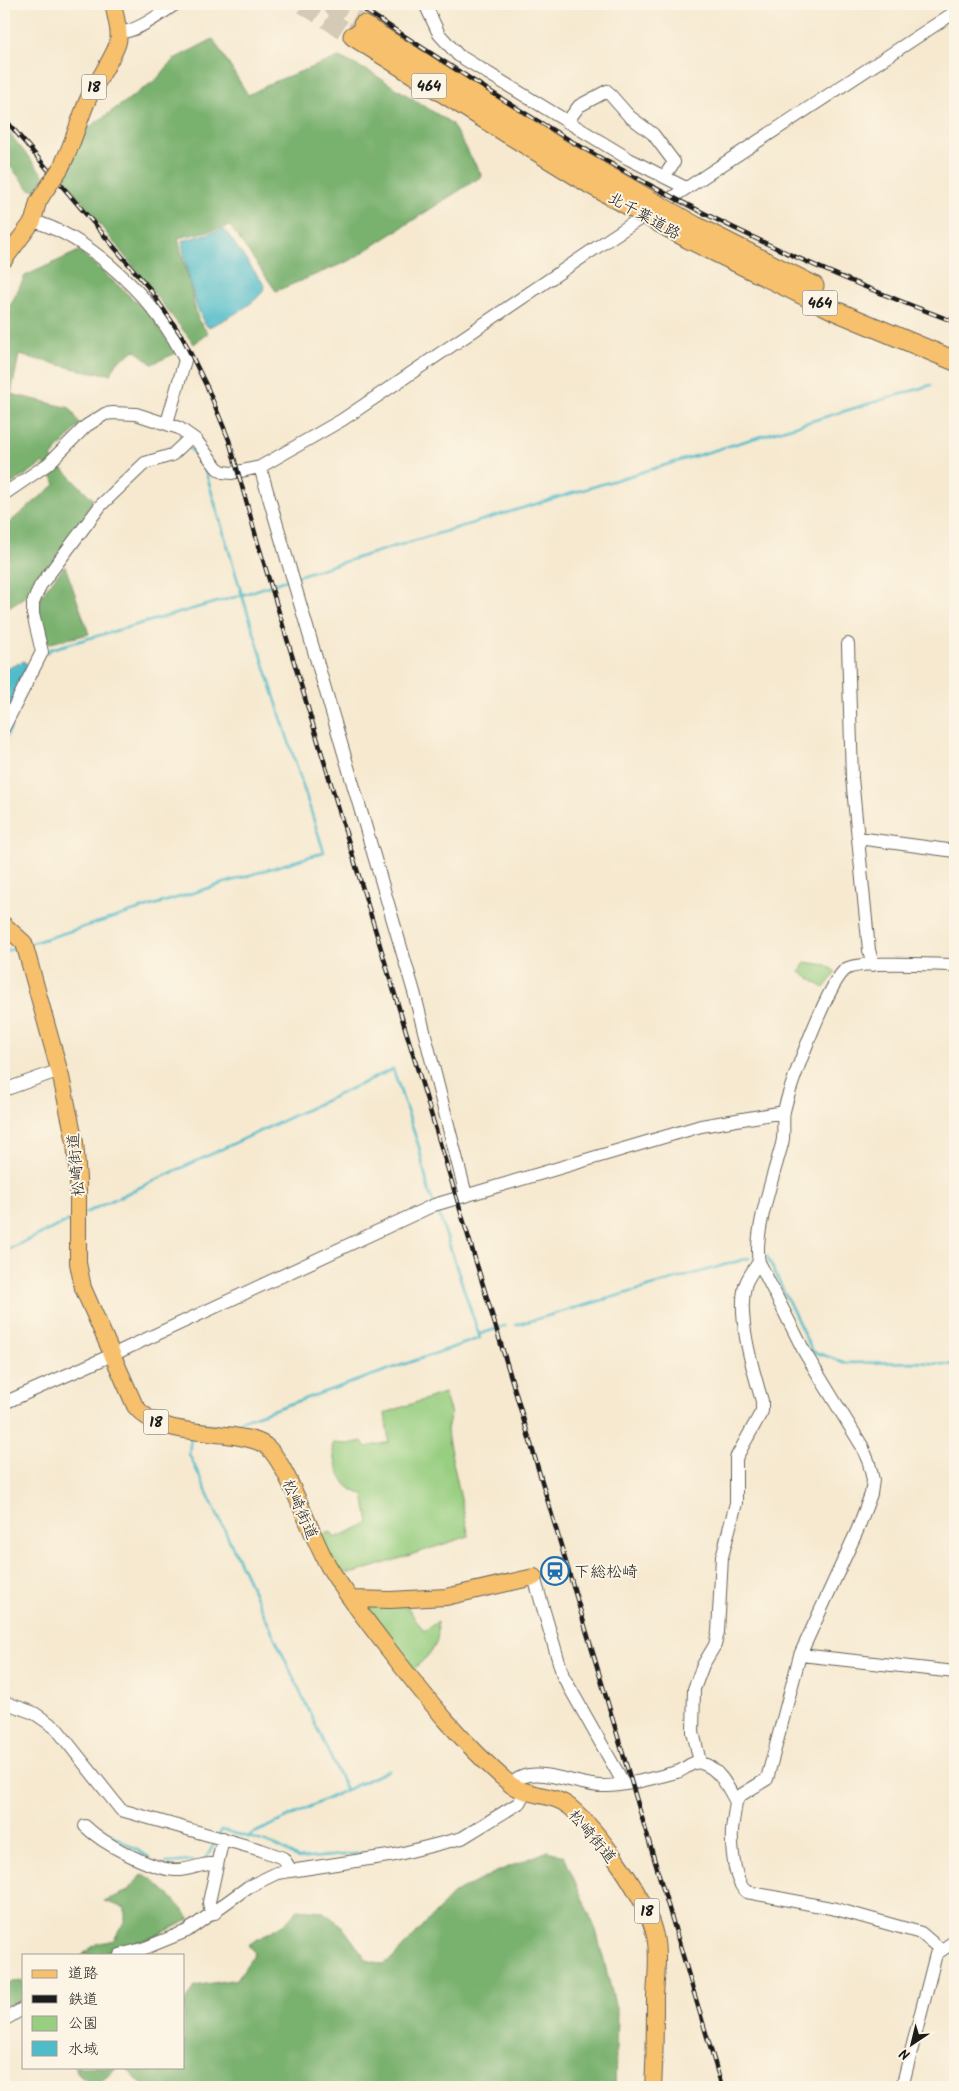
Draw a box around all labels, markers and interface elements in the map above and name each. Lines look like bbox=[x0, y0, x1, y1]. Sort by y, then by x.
road number: 18 bbox=[82, 74, 106, 100]
road number: 464 bbox=[412, 74, 446, 98]
street label: 北千葉道路 bbox=[603, 186, 685, 247]
road number: 464 bbox=[802, 290, 838, 316]
street label: 松崎街道 bbox=[61, 1132, 92, 1198]
road number: 18 bbox=[144, 1410, 168, 1434]
street label: 松崎街道 bbox=[275, 1475, 324, 1544]
station icon: 下総松崎 bbox=[540, 1556, 570, 1586]
place label: 下総松崎 bbox=[574, 1560, 638, 1585]
street label: 松崎街道 bbox=[562, 1804, 622, 1870]
road number: 18 bbox=[634, 1898, 660, 1924]
legend bbox=[22, 1954, 185, 2068]
text: 道路 bbox=[68, 1962, 98, 1986]
text: 鉄道 bbox=[68, 1988, 98, 2012]
text: 公園 bbox=[68, 2012, 98, 2036]
north arrow bbox=[886, 2018, 936, 2068]
text: 水域 bbox=[68, 2038, 98, 2062]
text: N bbox=[895, 2042, 915, 2065]

